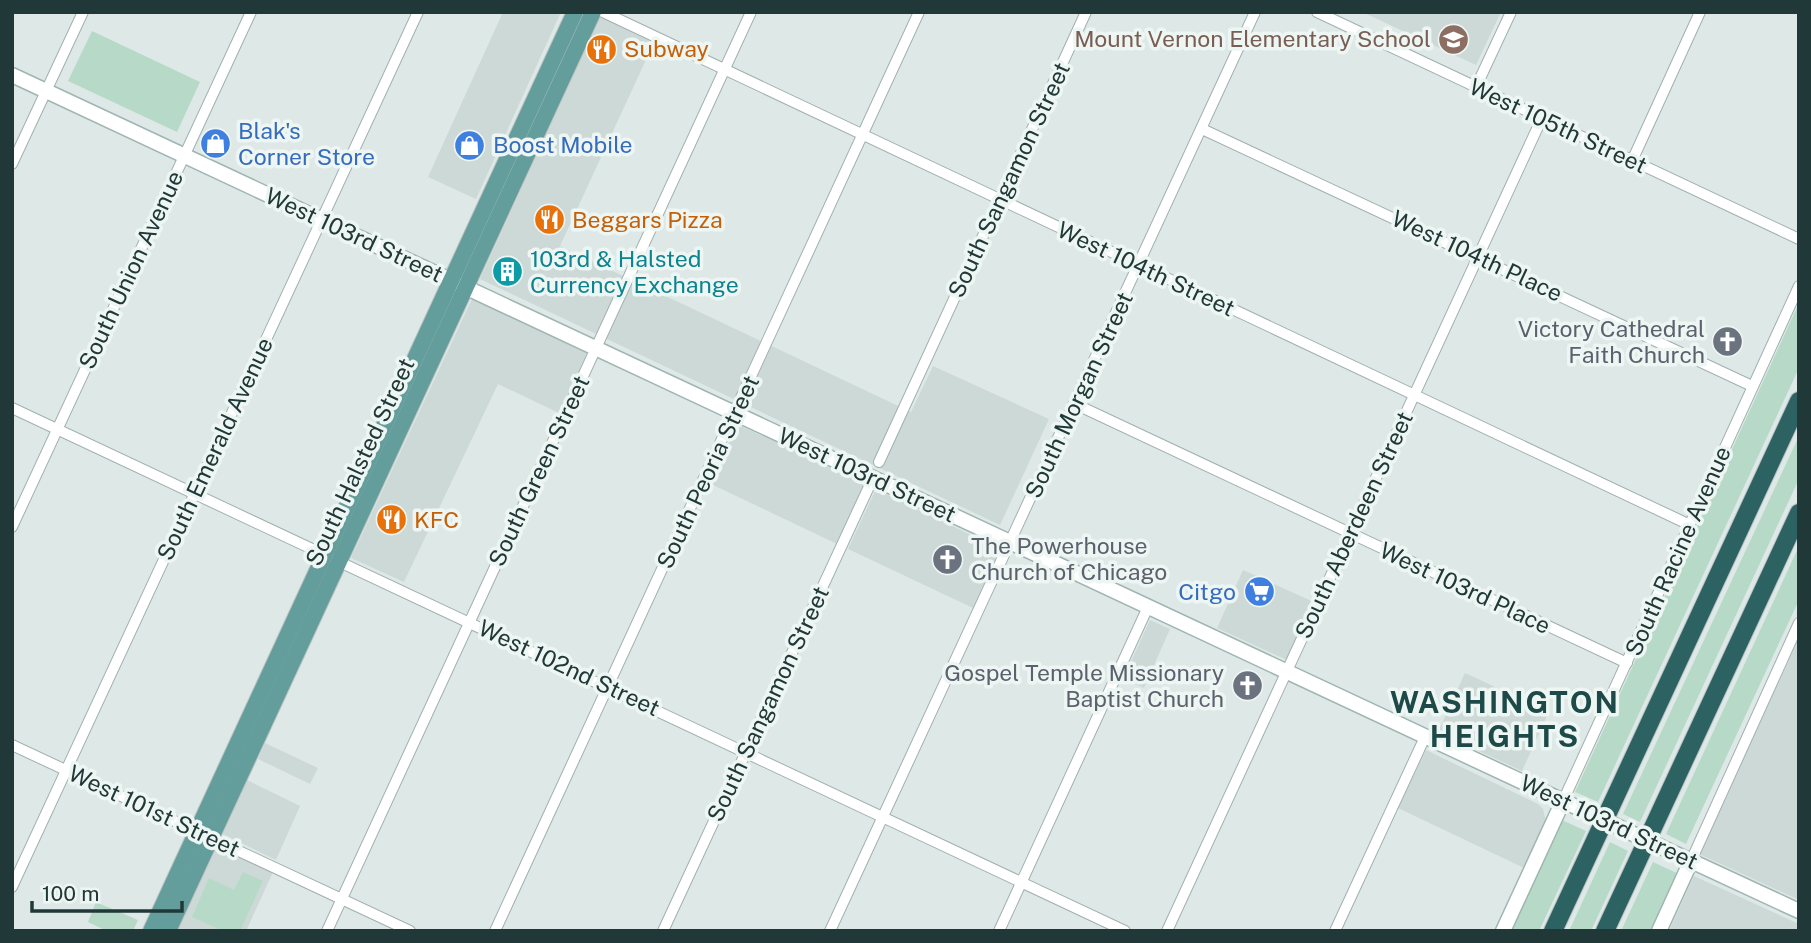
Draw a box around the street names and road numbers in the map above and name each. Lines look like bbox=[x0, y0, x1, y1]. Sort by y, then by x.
street label: South Sangamon Street bbox=[942, 58, 1075, 302]
street label: West 105th Street bbox=[1465, 73, 1651, 179]
street label: South Union Avenue bbox=[73, 166, 188, 373]
street label: West 103rd Street bbox=[261, 182, 447, 288]
street label: West 104th Place bbox=[1388, 204, 1567, 307]
street label: West 104th Street bbox=[1053, 216, 1239, 321]
street label: South Morgan Street bbox=[1019, 288, 1138, 502]
street label: South Emerald Avenue bbox=[151, 333, 278, 564]
street label: South Halsted Street bbox=[300, 354, 420, 570]
street label: South Green Street bbox=[483, 371, 595, 570]
street label: South Peoria Street bbox=[651, 371, 764, 573]
street label: South Aberdeen Street bbox=[1289, 407, 1418, 643]
street label: West 103rd Street bbox=[774, 422, 960, 528]
street label: South Racine Avenue bbox=[1619, 442, 1736, 660]
street label: West 103rd Place bbox=[1376, 536, 1555, 639]
street label: South Sangamon Street bbox=[701, 582, 834, 826]
street label: West 102nd Street bbox=[474, 614, 664, 721]
street label: West 101st Street bbox=[64, 759, 244, 862]
street label: West 103rd Street bbox=[1516, 769, 1702, 875]

